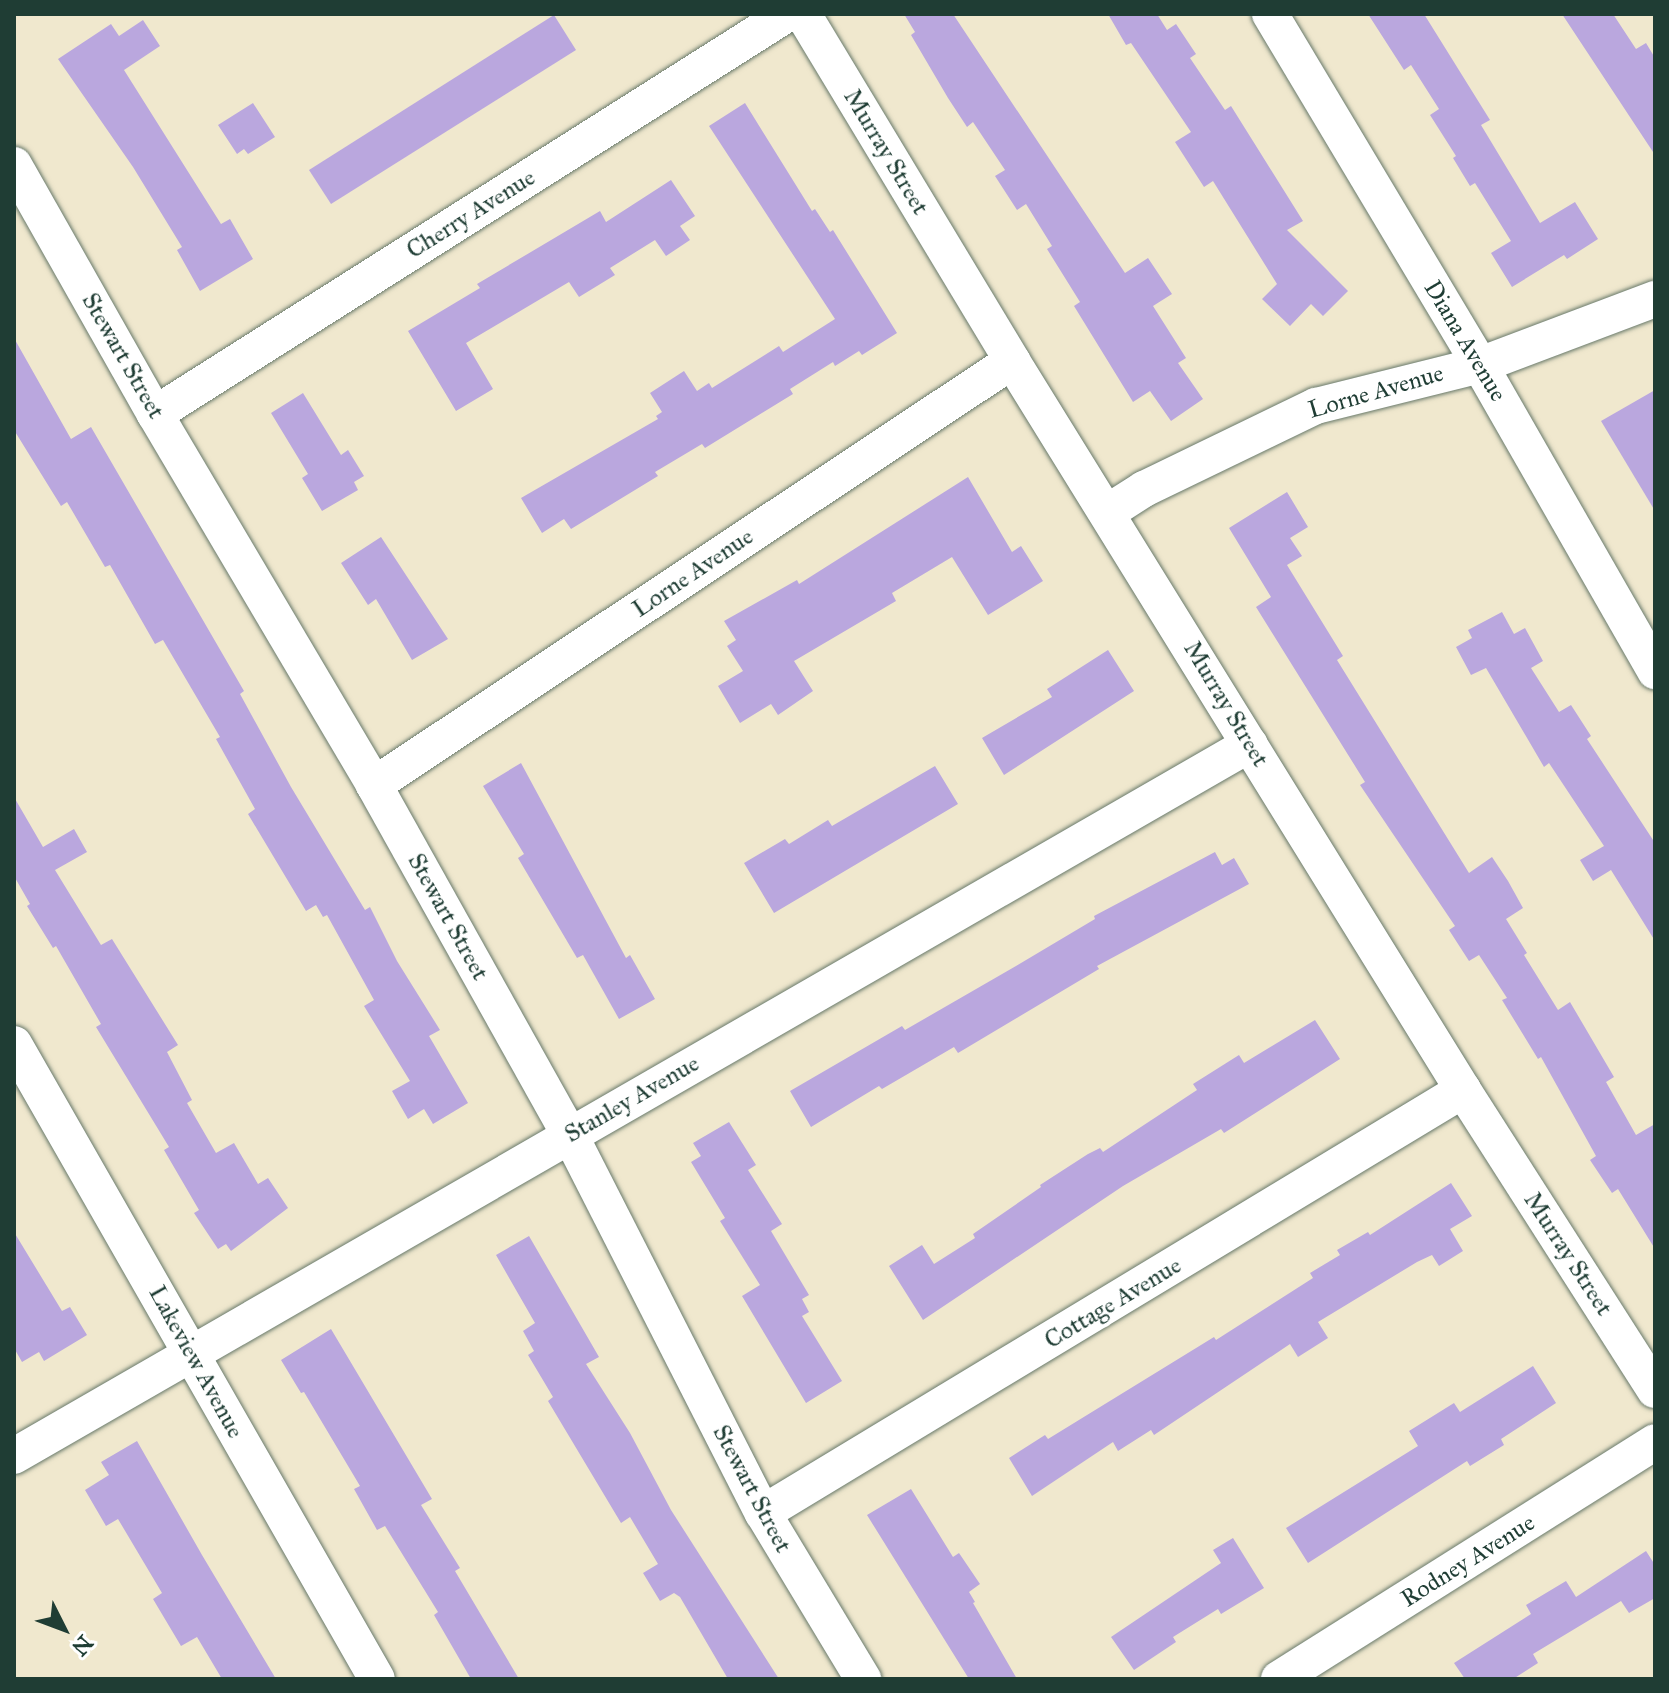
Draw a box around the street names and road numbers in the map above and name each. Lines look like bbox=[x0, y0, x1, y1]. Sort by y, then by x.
street label: Murray Street bbox=[837, 84, 935, 220]
street label: Cherry Avenue bbox=[401, 163, 541, 265]
street label: Diana Avenue bbox=[1418, 275, 1512, 407]
street label: Stewart Street bbox=[75, 288, 171, 424]
street label: Lorne Avenue bbox=[1305, 359, 1447, 425]
street label: Lorne Avenue bbox=[627, 522, 759, 624]
street label: Murray Street bbox=[1177, 636, 1275, 772]
street label: Stewart Street bbox=[401, 849, 495, 985]
street label: Stanley Avenue bbox=[560, 1049, 704, 1149]
street label: Murray Street bbox=[1517, 1187, 1619, 1321]
street label: Cottage Avenue bbox=[1040, 1251, 1186, 1355]
street label: Lakeview Avenue bbox=[142, 1281, 250, 1443]
street label: Stewart Street bbox=[706, 1420, 798, 1558]
street label: Rodney Avenue bbox=[1396, 1508, 1540, 1614]

